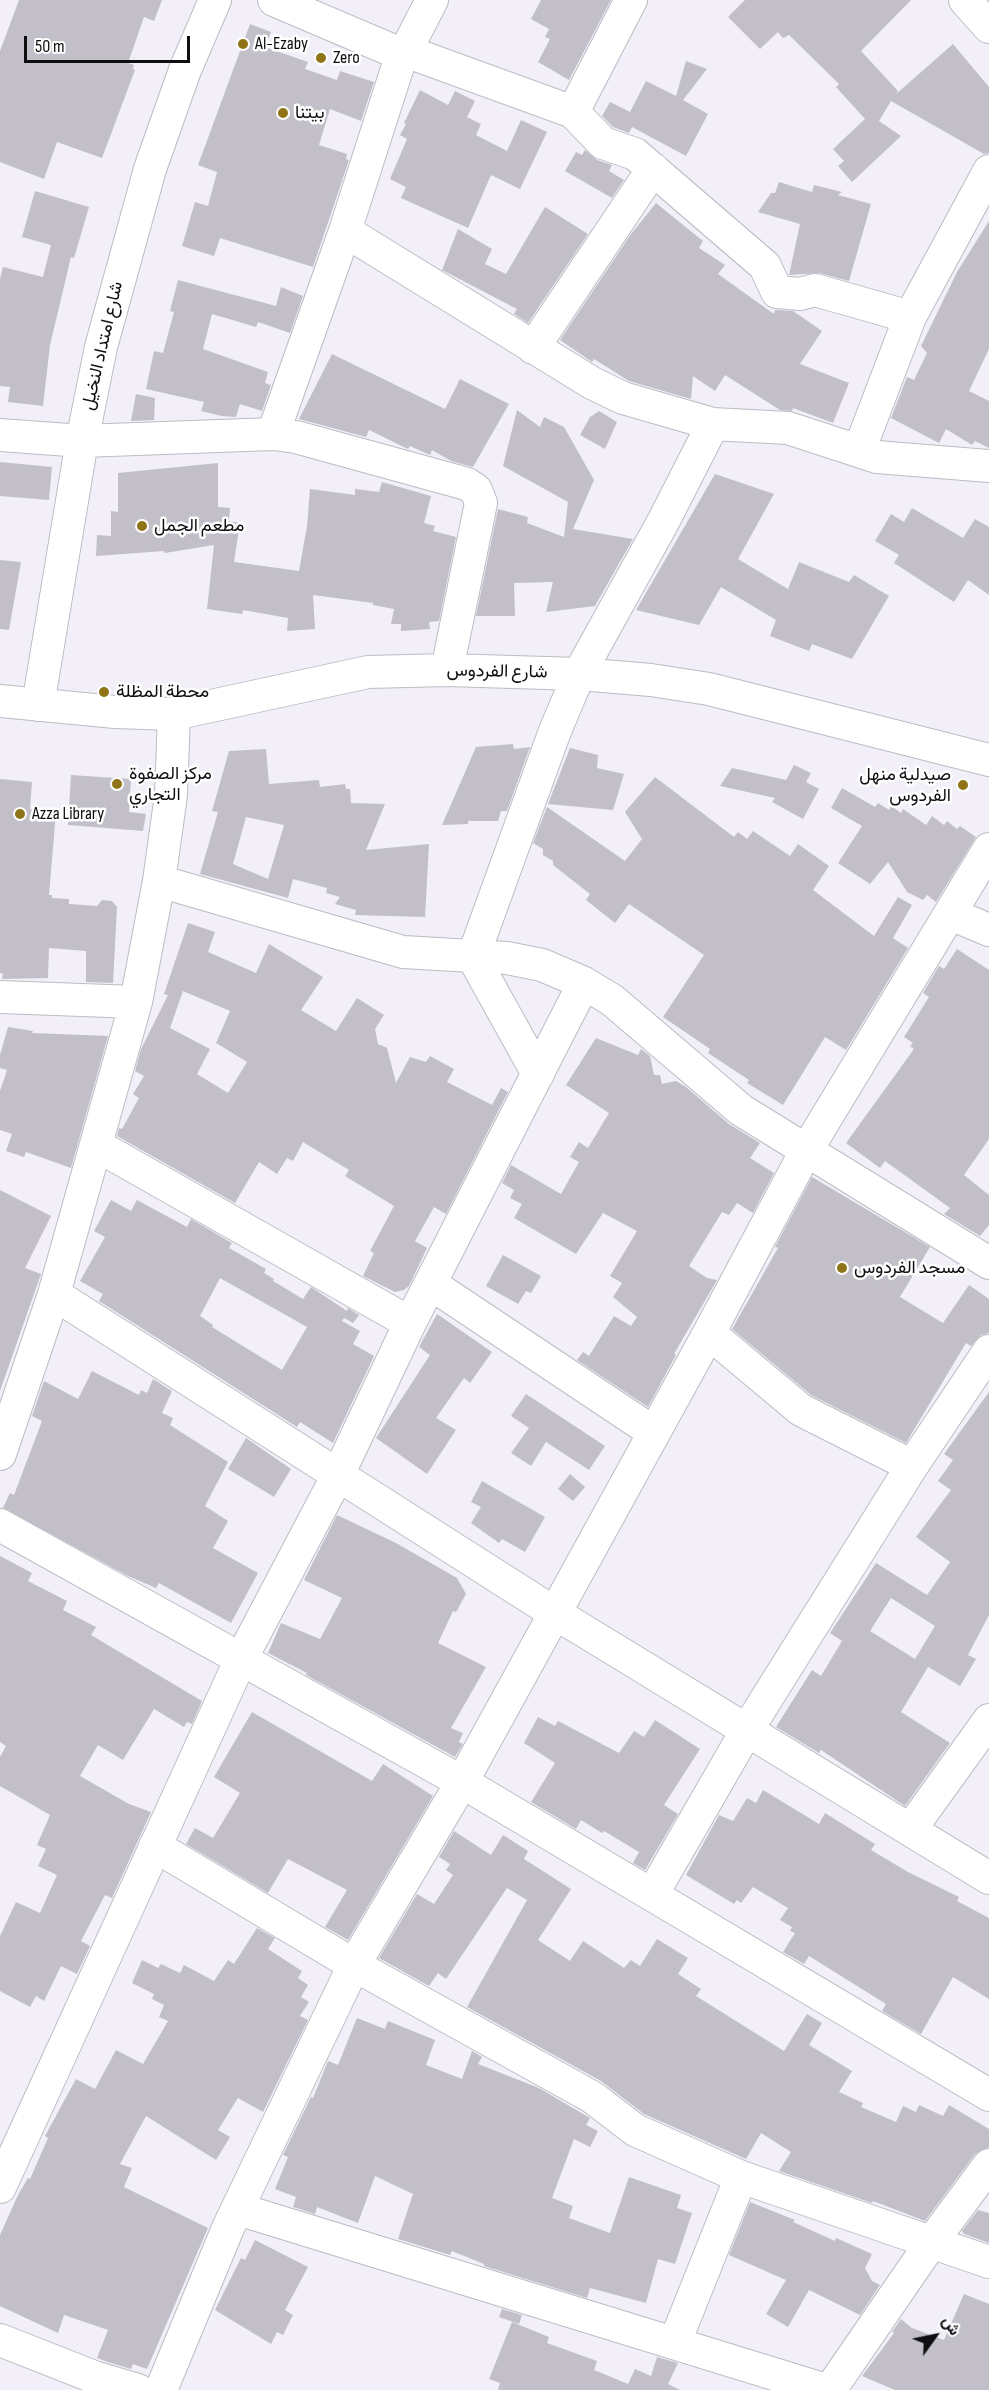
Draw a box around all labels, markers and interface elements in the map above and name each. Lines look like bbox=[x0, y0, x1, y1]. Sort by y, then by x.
scale bar bbox=[27, 24, 194, 62]
place label: Al-Ezaby bbox=[255, 33, 308, 55]
text: 50 m bbox=[35, 36, 65, 57]
marker: Al-Ezaby bbox=[236, 37, 250, 51]
place label: Zero bbox=[333, 47, 360, 69]
marker: Zero bbox=[314, 51, 328, 65]
place label: بيتنا bbox=[295, 102, 325, 124]
marker: بيتنا bbox=[276, 106, 290, 120]
street label: شارع امتداد النخيل bbox=[78, 280, 128, 412]
place label: مطعم الجمل bbox=[154, 515, 244, 537]
marker: مطعم الجمل bbox=[135, 519, 149, 533]
street label: شارع الفردوس bbox=[446, 660, 548, 684]
place label: محطة المظلة bbox=[116, 681, 209, 703]
marker: محطة المظلة bbox=[97, 685, 111, 699]
place label: مركز الصفوة التجاري bbox=[129, 763, 212, 806]
place label: صيدلية منهل الفردوس bbox=[859, 764, 951, 806]
marker: مركز الصفوة التجاري bbox=[110, 777, 124, 791]
marker: صيدلية منهل الفردوس bbox=[956, 778, 970, 792]
place label: Azza Library bbox=[32, 803, 104, 825]
marker: Azza Library bbox=[13, 807, 27, 821]
place label: مسجد الفردوس bbox=[854, 1257, 965, 1279]
marker: مسجد الفردوس bbox=[835, 1261, 849, 1275]
north arrow bbox=[905, 2306, 965, 2366]
text: ش bbox=[937, 2313, 964, 2339]

